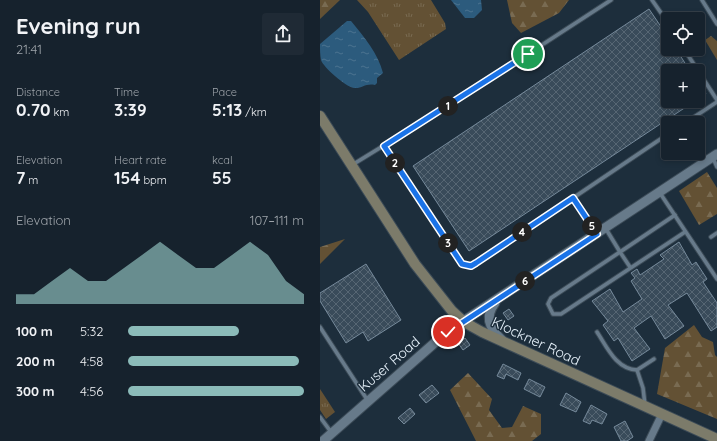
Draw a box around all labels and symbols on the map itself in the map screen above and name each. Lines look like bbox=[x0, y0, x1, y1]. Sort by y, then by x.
pin bbox=[511, 37, 545, 71]
pin: 1 bbox=[438, 96, 458, 116]
pin: 2 bbox=[385, 153, 405, 173]
pin: 5 bbox=[582, 216, 602, 236]
pin: 4 bbox=[512, 222, 532, 242]
pin: 3 bbox=[438, 233, 458, 253]
pin: 6 bbox=[515, 271, 535, 291]
street label: Klockner Road bbox=[489, 313, 583, 369]
pin bbox=[431, 315, 465, 349]
street label: Kuser Road bbox=[355, 332, 423, 396]

